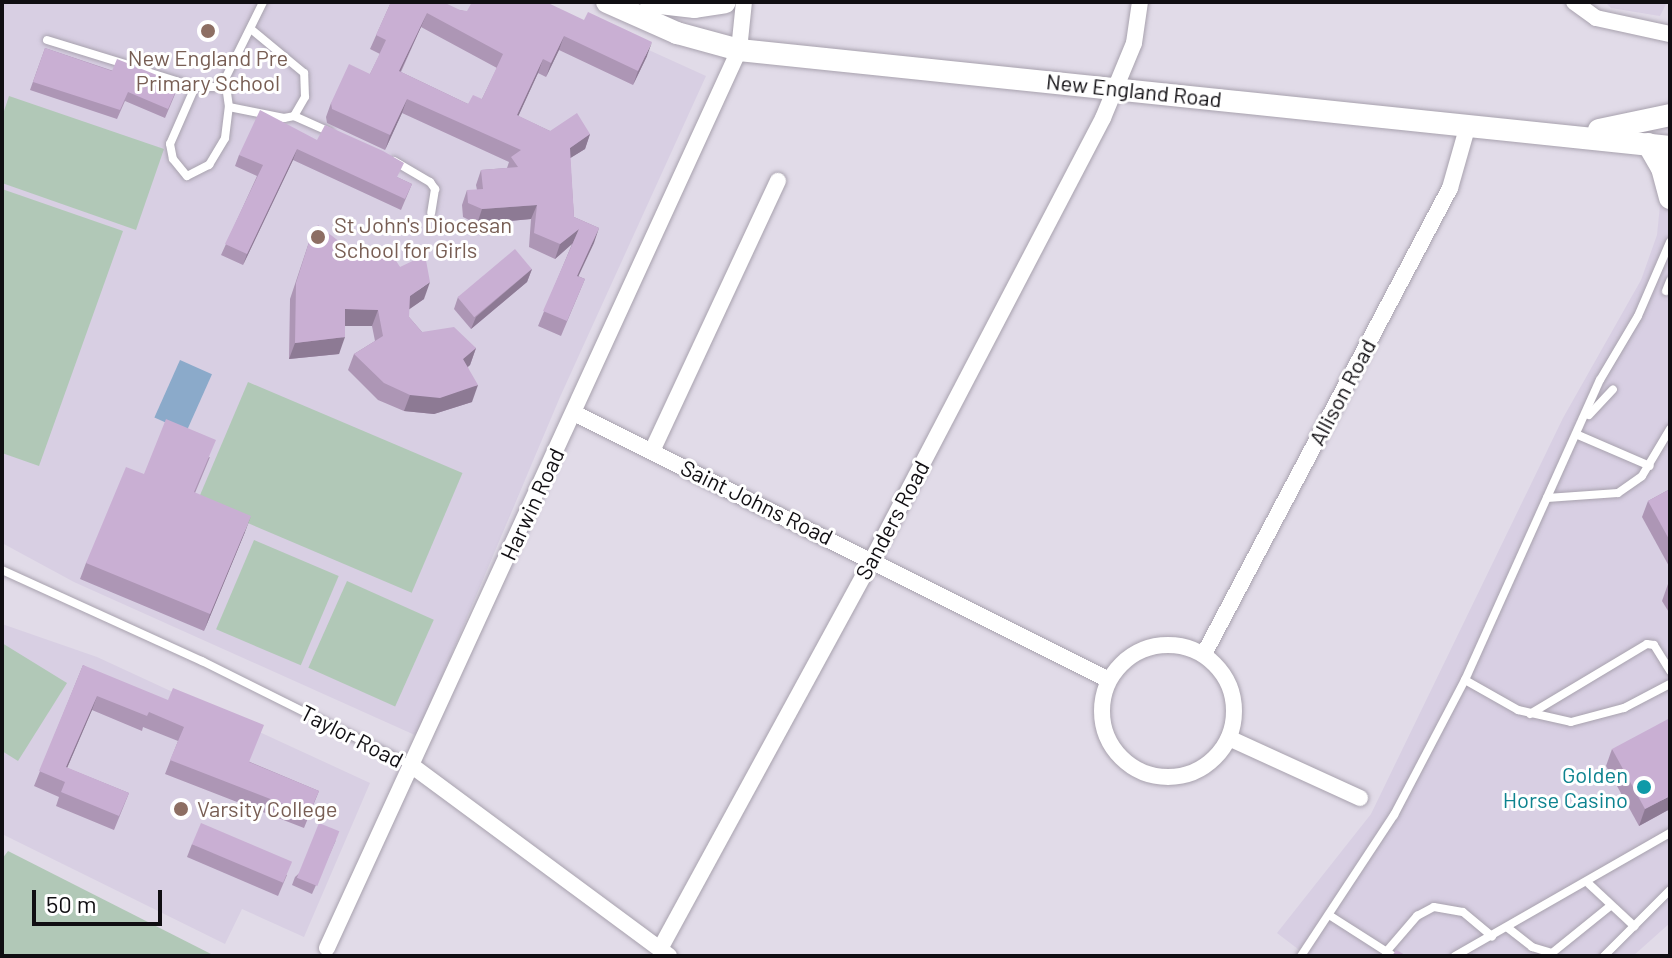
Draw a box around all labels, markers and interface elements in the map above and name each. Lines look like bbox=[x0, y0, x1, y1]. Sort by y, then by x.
marker: New England Pre Primary School bbox=[199, 22, 217, 40]
place label: New England Pre Primary School bbox=[128, 44, 288, 96]
street label: New England Road bbox=[1045, 68, 1223, 112]
place label: St John's Diocesan School for Girls bbox=[334, 211, 512, 262]
marker: St John's Diocesan School for Girls bbox=[309, 228, 327, 246]
street label: Allison Road bbox=[1303, 334, 1381, 450]
street label: Harwin Road bbox=[495, 444, 569, 564]
street label: Saint Johns Road bbox=[677, 454, 837, 550]
street label: Sanders Road bbox=[850, 456, 934, 584]
street label: Taylor Road bbox=[296, 699, 408, 773]
place label: Golden Horse Casino bbox=[1503, 761, 1628, 812]
marker: Golden Horse Casino bbox=[1635, 778, 1653, 796]
place label: Varsity College bbox=[197, 796, 337, 822]
marker: Varsity College bbox=[172, 800, 190, 818]
scale bar bbox=[36, 874, 166, 924]
text: 50 m bbox=[46, 889, 97, 918]

